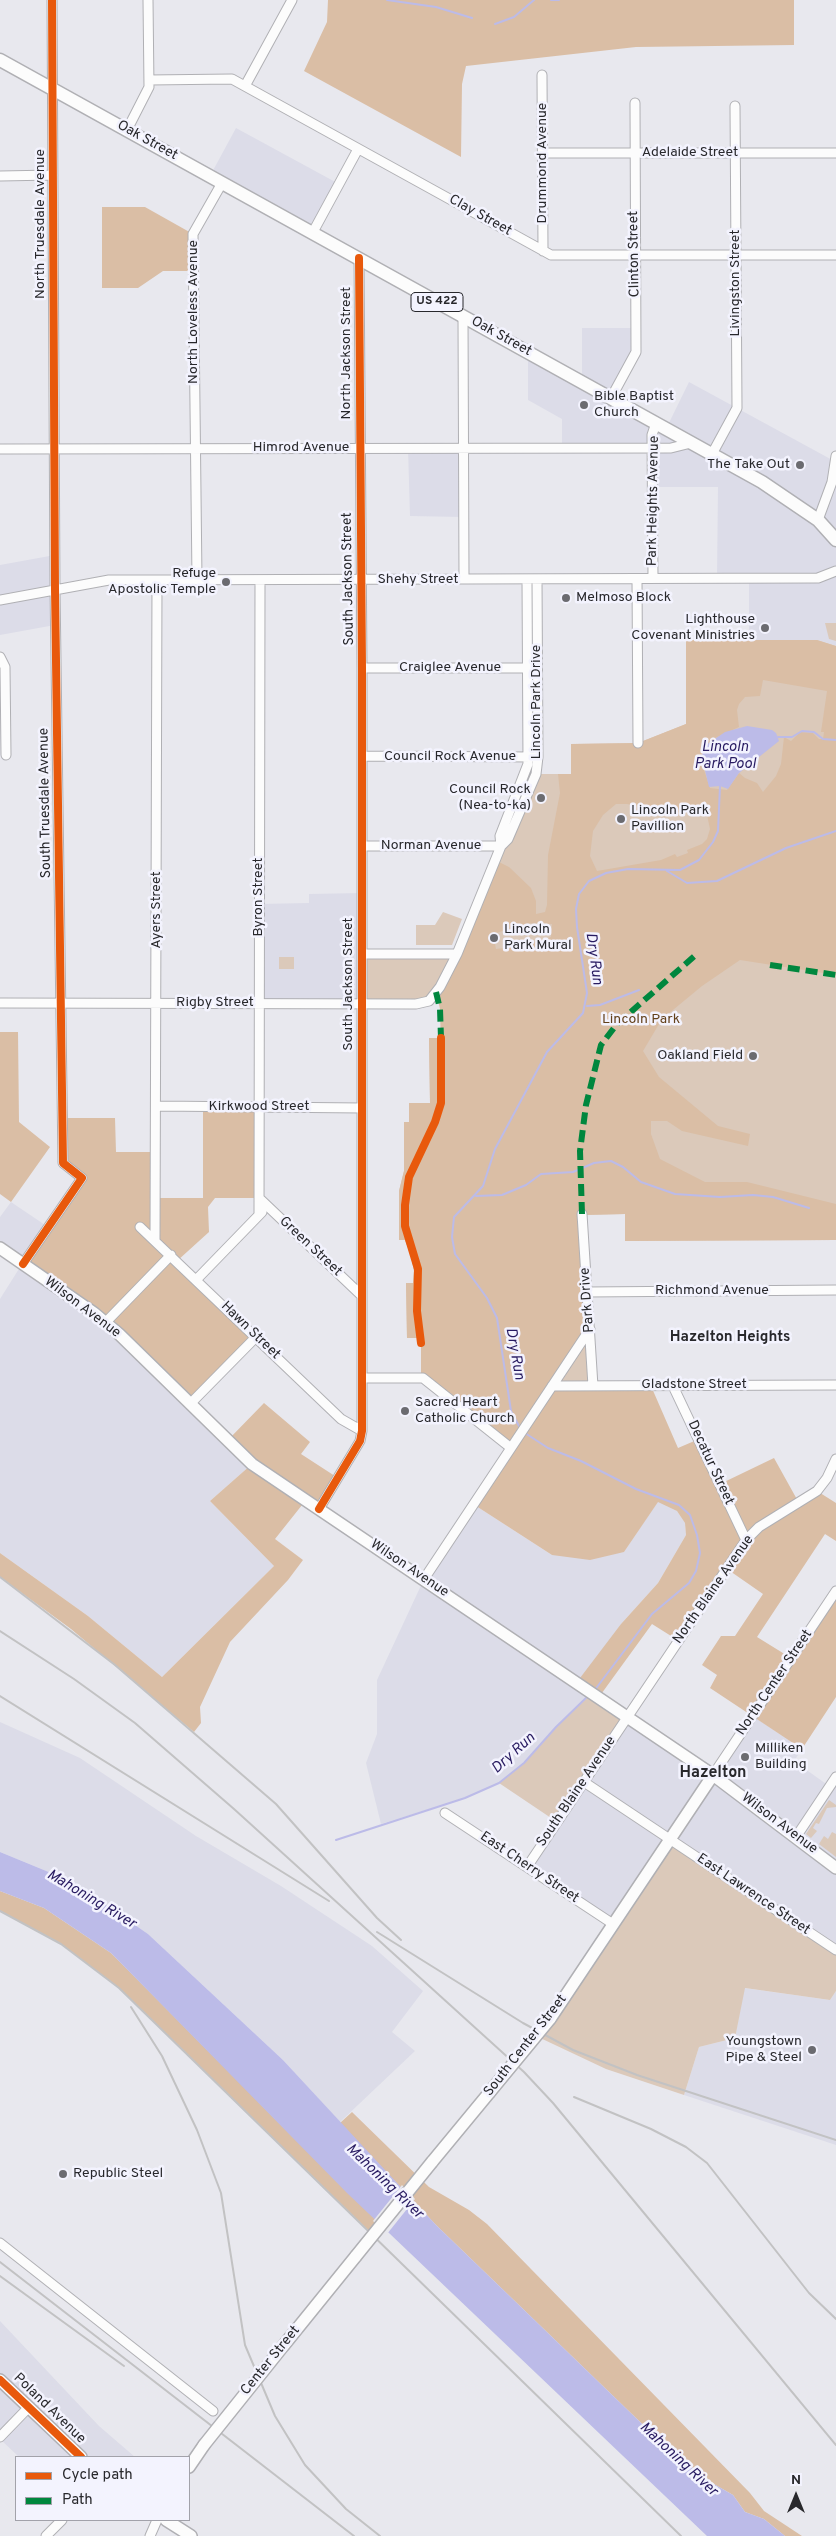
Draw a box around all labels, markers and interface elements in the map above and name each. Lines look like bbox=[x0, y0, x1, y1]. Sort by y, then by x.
street label: Drummond Avenue bbox=[535, 103, 551, 223]
street label: Oak Street bbox=[114, 118, 180, 164]
street label: Adelaide Street bbox=[642, 145, 738, 161]
street label: North Truesdale Avenue bbox=[33, 149, 49, 299]
street label: Clay Street bbox=[446, 192, 514, 240]
street label: Clinton Street bbox=[626, 211, 644, 297]
street label: Livingston Street bbox=[728, 229, 744, 337]
street label: North Loveless Avenue bbox=[186, 240, 202, 384]
street label: North Jackson Street bbox=[339, 287, 355, 419]
road number: US 422 bbox=[411, 292, 463, 312]
street label: Oak Street bbox=[468, 314, 534, 360]
place label: Bible Baptist Church bbox=[594, 389, 674, 422]
marker: Bible Baptist Church bbox=[578, 399, 590, 411]
street label: Park Heights Avenue bbox=[644, 436, 664, 566]
street label: Himrod Avenue bbox=[253, 440, 349, 456]
place label: The Take Out bbox=[707, 457, 790, 473]
marker: The Take Out bbox=[794, 459, 806, 471]
street label: South Jackson Street bbox=[339, 512, 359, 646]
place label: Refuge Apostolic Temple bbox=[108, 566, 216, 598]
street label: Shehy Street bbox=[377, 572, 459, 588]
marker: Refuge Apostolic Temple bbox=[220, 576, 232, 588]
place label: Melmoso Block bbox=[576, 590, 671, 606]
marker: Melmoso Block bbox=[560, 592, 572, 604]
place label: Lighthouse Covenant Ministries bbox=[631, 612, 755, 644]
marker: Lighthouse Covenant Ministries bbox=[759, 622, 771, 634]
street label: Lincoln Park Drive bbox=[529, 645, 545, 759]
street label: Craiglee Avenue bbox=[399, 660, 501, 676]
street label: South Truesdale Avenue bbox=[36, 728, 56, 878]
water label: Lincoln Park Pool bbox=[694, 739, 756, 774]
street label: Council Rock Avenue bbox=[384, 749, 516, 765]
place label: Council Rock (Nea-to-ka) bbox=[449, 782, 531, 814]
marker: Council Rock (Nea-to-ka) bbox=[535, 792, 547, 804]
place label: Lincoln Park Pavillion bbox=[631, 803, 709, 836]
marker: Lincoln Park Pavillion bbox=[615, 813, 627, 825]
street label: Norman Avenue bbox=[381, 838, 481, 854]
street label: Byron Street bbox=[251, 858, 267, 936]
street label: Ayers Street bbox=[149, 871, 165, 949]
street label: South Jackson Street bbox=[341, 917, 357, 1051]
place label: Lincoln Park Mural bbox=[504, 922, 572, 954]
marker: Lincoln Park Mural bbox=[488, 932, 500, 944]
water label: Dry Run bbox=[580, 932, 606, 986]
street label: Rigby Street bbox=[176, 995, 254, 1011]
park label: Lincoln Park bbox=[602, 1012, 680, 1028]
place label: Oakland Field bbox=[657, 1048, 743, 1064]
marker: Oakland Field bbox=[747, 1050, 759, 1062]
street label: Kirkwood Street bbox=[208, 1099, 310, 1115]
street label: Green Street bbox=[275, 1214, 345, 1280]
street label: Park Drive bbox=[577, 1267, 599, 1333]
street label: Wilson Avenue bbox=[41, 1274, 123, 1342]
street label: Richmond Avenue bbox=[655, 1283, 769, 1299]
street label: Hawn Street bbox=[217, 1298, 283, 1364]
water label: Dry Run bbox=[501, 1327, 527, 1381]
district label: Hazelton Heights bbox=[670, 1329, 790, 1347]
street label: Gladstone Street bbox=[641, 1377, 747, 1393]
place label: Sacred Heart Catholic Church bbox=[415, 1395, 515, 1428]
marker: Sacred Heart Catholic Church bbox=[399, 1405, 411, 1417]
street label: Decatur Street bbox=[683, 1418, 737, 1508]
street label: North Blaine Avenue bbox=[670, 1532, 758, 1648]
street label: Wilson Avenue bbox=[367, 1537, 451, 1601]
street label: North Center Street bbox=[733, 1627, 817, 1739]
water label: Dry Run bbox=[488, 1730, 540, 1778]
street label: South Blaine Avenue bbox=[534, 1734, 620, 1850]
place label: Milliken Building bbox=[755, 1741, 807, 1774]
marker: Milliken Building bbox=[739, 1751, 751, 1763]
district label: Hazelton bbox=[679, 1764, 747, 1784]
street label: Wilson Avenue bbox=[738, 1790, 820, 1858]
street label: East Cherry Street bbox=[476, 1829, 582, 1907]
street label: East Lawrence Street bbox=[693, 1851, 813, 1939]
water label: Mahoning River bbox=[43, 1866, 139, 1934]
street label: South Center Street bbox=[481, 1992, 571, 2100]
place label: Youngstown Pipe & Steel bbox=[725, 2034, 802, 2066]
marker: Youngstown Pipe & Steel bbox=[806, 2044, 818, 2056]
water label: Mahoning River bbox=[342, 2141, 426, 2223]
place label: Republic Steel bbox=[73, 2166, 163, 2182]
marker: Republic Steel bbox=[57, 2168, 69, 2180]
street label: Center Street bbox=[238, 2323, 304, 2399]
street label: Poland Avenue bbox=[9, 2370, 89, 2448]
water label: Mahoning River bbox=[635, 2419, 721, 2501]
legend bbox=[15, 2456, 190, 2521]
text: Cycle path bbox=[62, 2466, 133, 2485]
north arrow bbox=[771, 2471, 821, 2521]
text: N bbox=[791, 2472, 801, 2489]
text: Path bbox=[62, 2491, 93, 2510]

